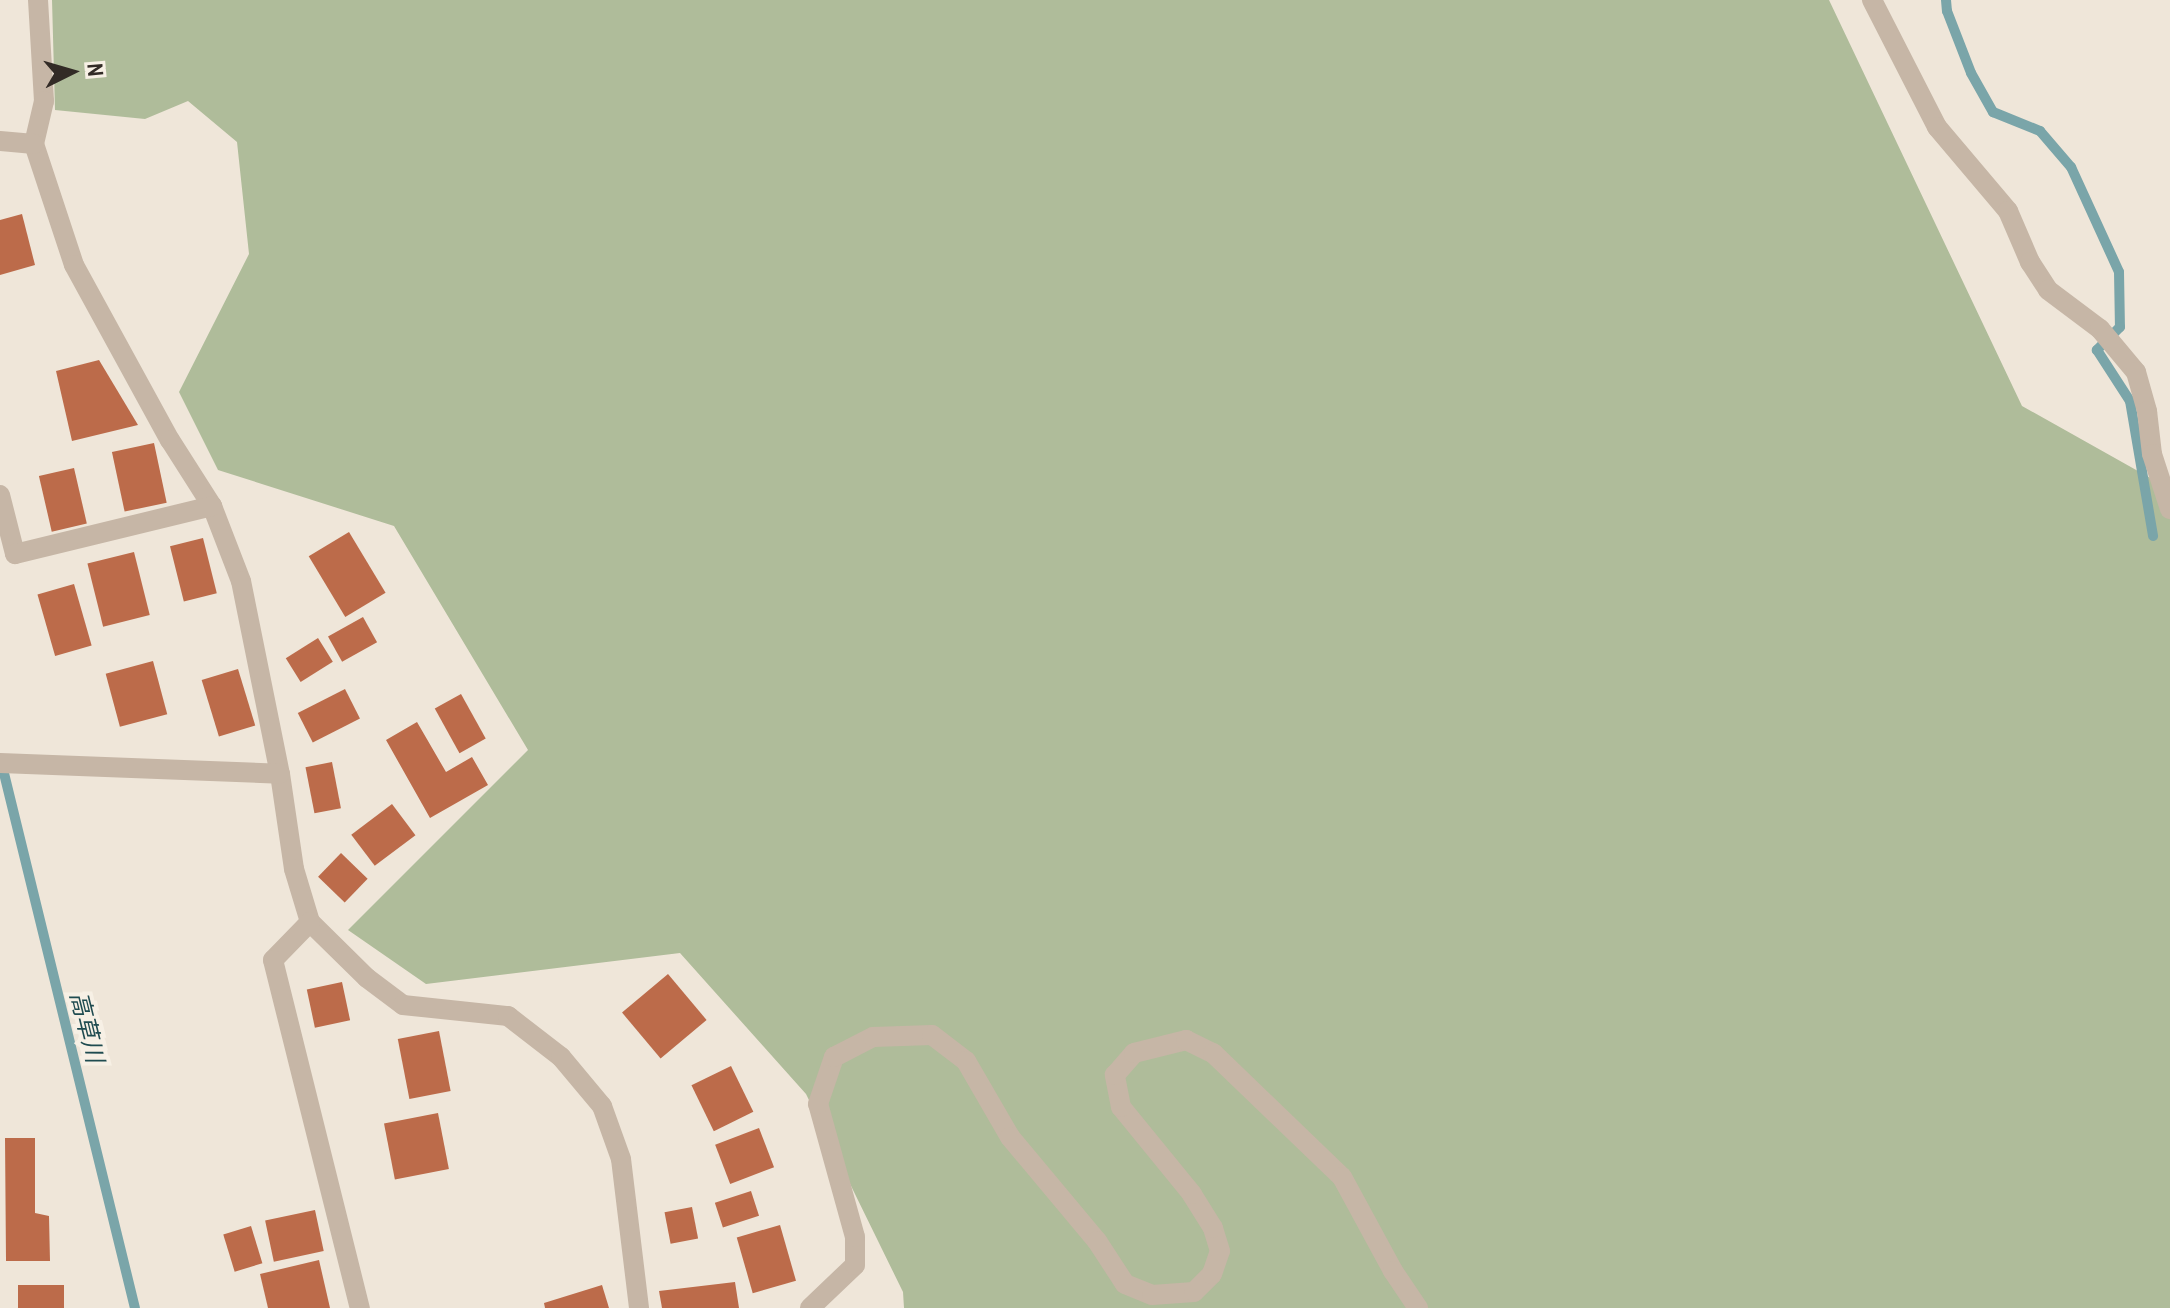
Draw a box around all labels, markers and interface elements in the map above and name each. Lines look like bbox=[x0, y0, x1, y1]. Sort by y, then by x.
north arrow bbox=[32, 32, 112, 112]
text: N bbox=[80, 62, 111, 78]
water label: 高草川 bbox=[64, 989, 110, 1065]

